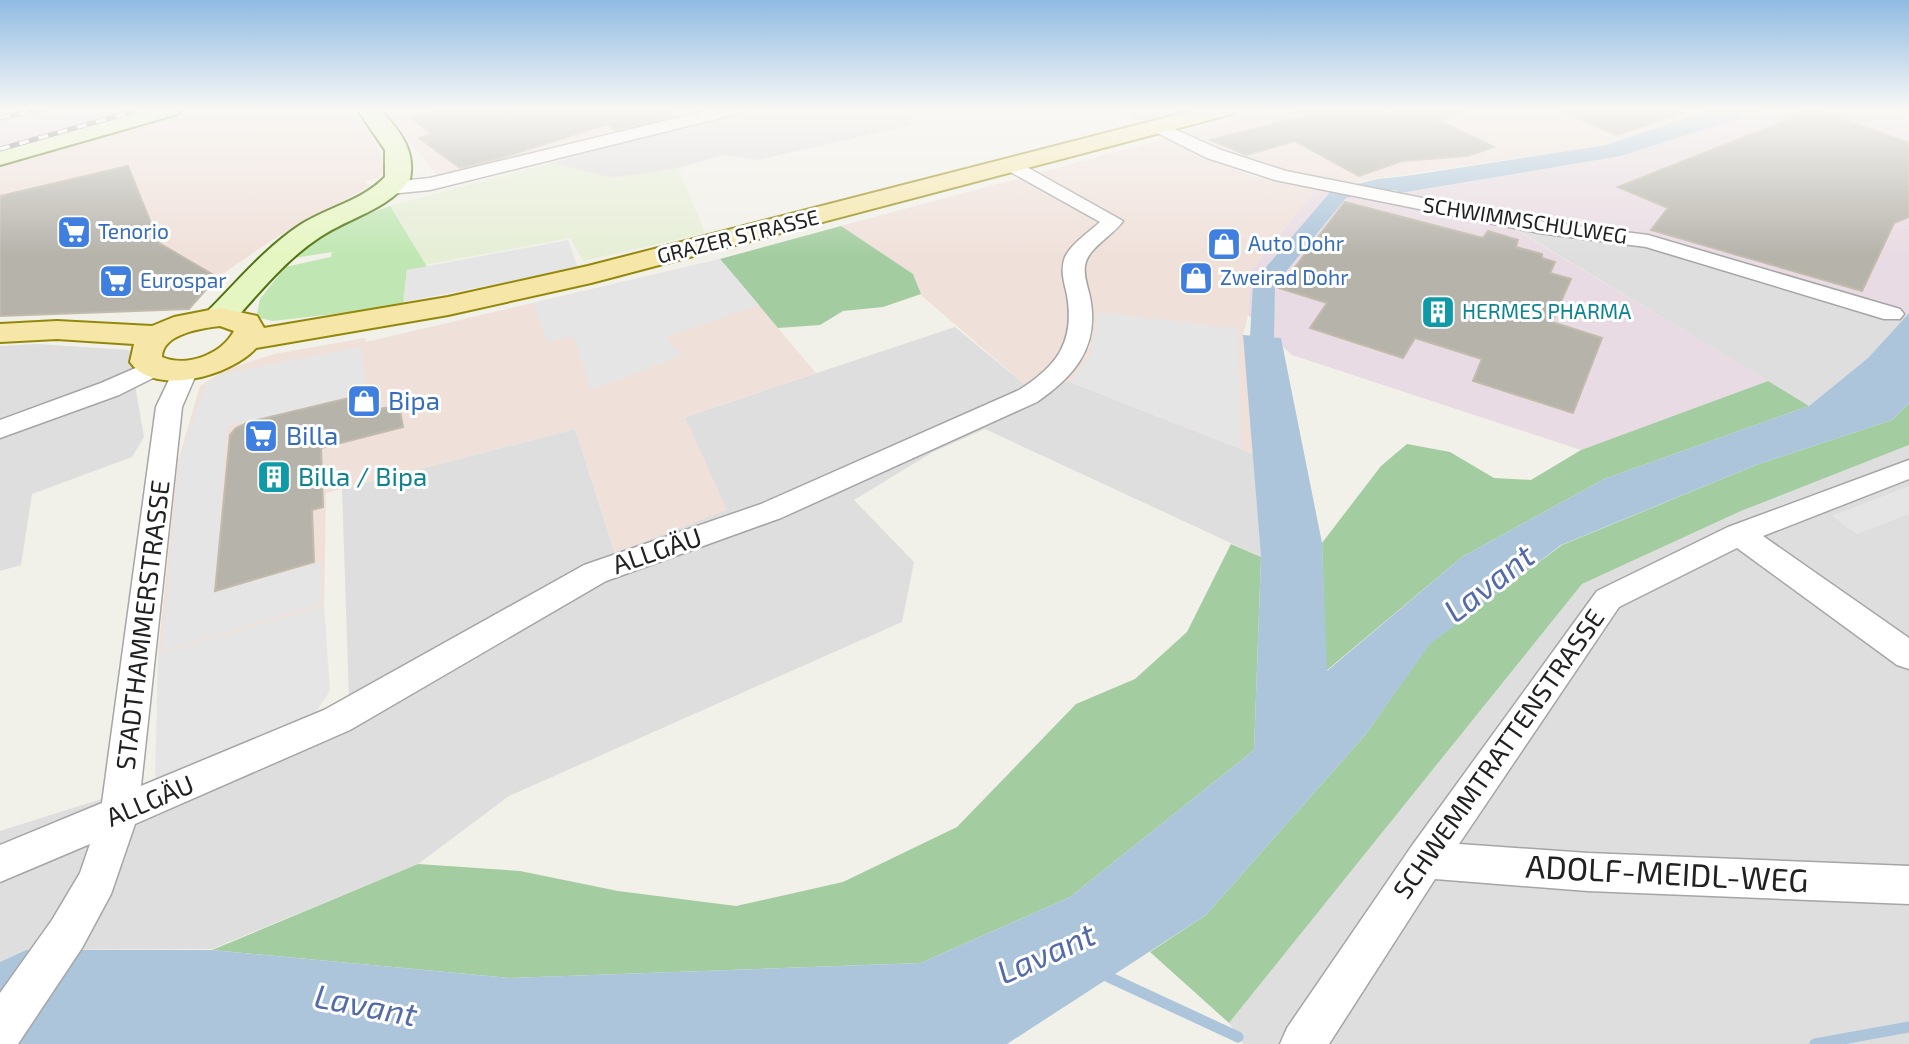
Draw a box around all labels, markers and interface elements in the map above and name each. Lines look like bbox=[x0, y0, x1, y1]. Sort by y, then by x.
street label: SCHWIMMSCHULWEG bbox=[1421, 191, 1629, 248]
street label: GRAZER STRASSE bbox=[654, 203, 821, 268]
supermarket icon: Tenorio bbox=[55, 213, 93, 251]
place label: Tenorio bbox=[98, 218, 169, 243]
shop icon: Auto Dohr bbox=[1205, 225, 1243, 263]
place label: Auto Dohr bbox=[1248, 230, 1345, 255]
shop icon: Zweirad Dohr bbox=[1177, 259, 1215, 297]
supermarket icon: Eurospar bbox=[97, 262, 135, 300]
place label: Zweirad Dohr bbox=[1220, 264, 1349, 289]
place label: Eurospar bbox=[140, 267, 227, 292]
building icon: HERMES PHARMA bbox=[1419, 293, 1457, 331]
place label: HERMES PHARMA bbox=[1462, 298, 1631, 323]
shop icon: Bipa bbox=[345, 382, 383, 420]
place label: Bipa bbox=[388, 384, 440, 415]
supermarket icon: Billa bbox=[242, 417, 280, 455]
place label: Billa bbox=[286, 419, 338, 450]
building icon: Billa / Bipa bbox=[255, 458, 293, 496]
place label: Billa / Bipa bbox=[298, 460, 427, 491]
street label: STADTHAMMERSTRASSE bbox=[108, 478, 175, 771]
street label: ALLGÄU bbox=[608, 520, 705, 579]
water label: Lavant bbox=[1435, 534, 1542, 630]
street label: SCHWEMMTRATTENSTRASSE bbox=[1386, 602, 1610, 904]
street label: ALLGÄU bbox=[101, 767, 198, 832]
street label: ADOLF-MEIDL-WEG bbox=[1525, 846, 1809, 898]
water label: Lavant bbox=[990, 913, 1102, 991]
water label: Lavant bbox=[312, 975, 421, 1034]

